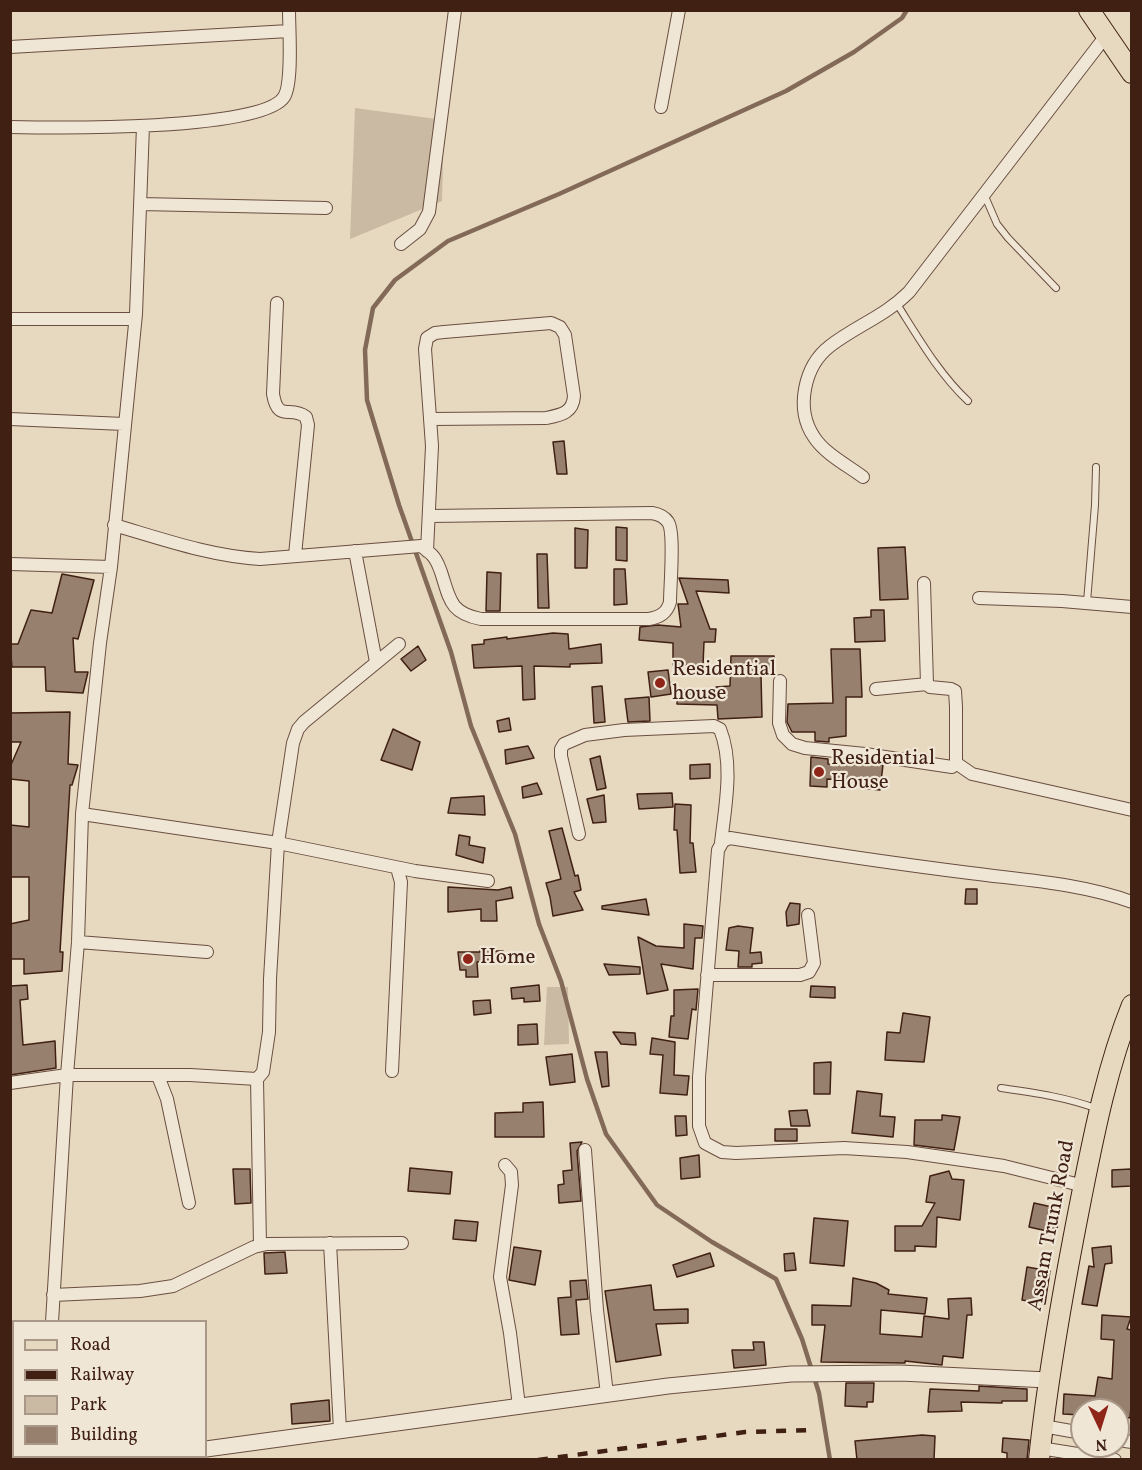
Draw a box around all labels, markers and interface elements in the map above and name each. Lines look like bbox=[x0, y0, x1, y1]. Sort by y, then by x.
place label: Residential house bbox=[672, 658, 776, 708]
marker: Residential house bbox=[653, 676, 667, 690]
place label: Residential House bbox=[831, 747, 935, 797]
marker: Residential House bbox=[812, 765, 826, 779]
place label: Home bbox=[480, 946, 536, 972]
marker: Home bbox=[461, 952, 475, 966]
street label: Assam Trunk Road bbox=[1024, 1138, 1082, 1314]
legend bbox=[12, 1320, 207, 1458]
text: Road bbox=[70, 1333, 111, 1358]
text: Railway bbox=[70, 1363, 134, 1388]
text: Park bbox=[70, 1393, 107, 1418]
north arrow bbox=[1070, 1398, 1130, 1458]
text: Building bbox=[70, 1423, 138, 1448]
text: N bbox=[1095, 1433, 1108, 1455]

